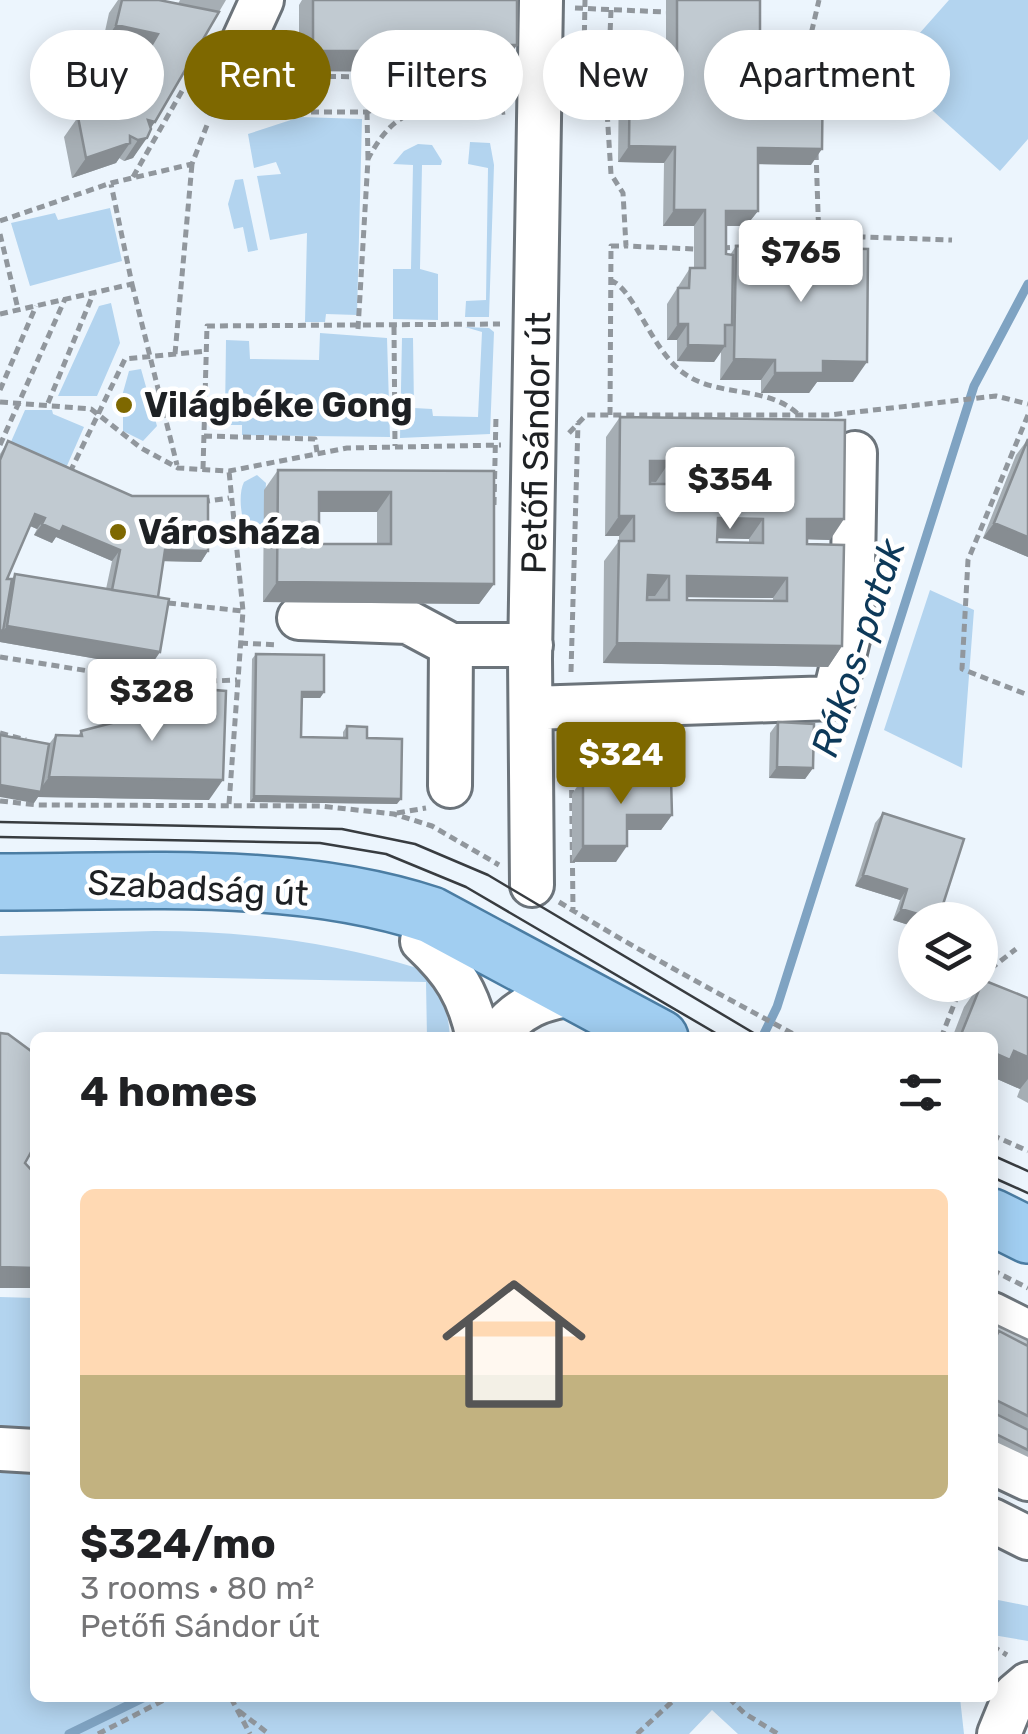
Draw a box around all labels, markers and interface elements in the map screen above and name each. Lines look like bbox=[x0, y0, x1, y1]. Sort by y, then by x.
chip: Buy bbox=[30, 30, 164, 120]
chip: Rent bbox=[184, 30, 331, 120]
chip: Filters bbox=[351, 30, 523, 120]
chip: New bbox=[543, 30, 684, 120]
chip: Apartment bbox=[704, 30, 950, 120]
pin: $765 bbox=[742, 220, 860, 305]
text: $765 bbox=[761, 233, 841, 271]
street label: Petőfi Sándor út bbox=[513, 312, 559, 574]
place label: Világbéke Gong bbox=[144, 384, 413, 426]
marker: Világbéke Gong bbox=[113, 394, 135, 416]
pin: $354 bbox=[671, 447, 789, 532]
text: $354 bbox=[688, 460, 773, 498]
place label: Városháza bbox=[138, 511, 321, 553]
marker: Városháza bbox=[107, 521, 129, 543]
water label: Rákos-patak bbox=[801, 533, 915, 763]
pin: $328 bbox=[93, 659, 211, 744]
text: $328 bbox=[110, 672, 194, 710]
pin: $324 bbox=[562, 722, 680, 807]
text: $324 bbox=[579, 735, 663, 773]
street label: Szabadság út bbox=[86, 861, 310, 915]
map controls bbox=[898, 902, 998, 1002]
button: layers bbox=[898, 902, 998, 1002]
icon: filters bbox=[893, 1065, 948, 1120]
text: 4 homes bbox=[80, 1067, 257, 1117]
icon: home bbox=[424, 1254, 604, 1434]
text: $324/mo bbox=[80, 1519, 276, 1569]
text: 3 rooms · 80 m² bbox=[80, 1569, 315, 1607]
text: Petőfi Sándor út bbox=[80, 1607, 320, 1645]

